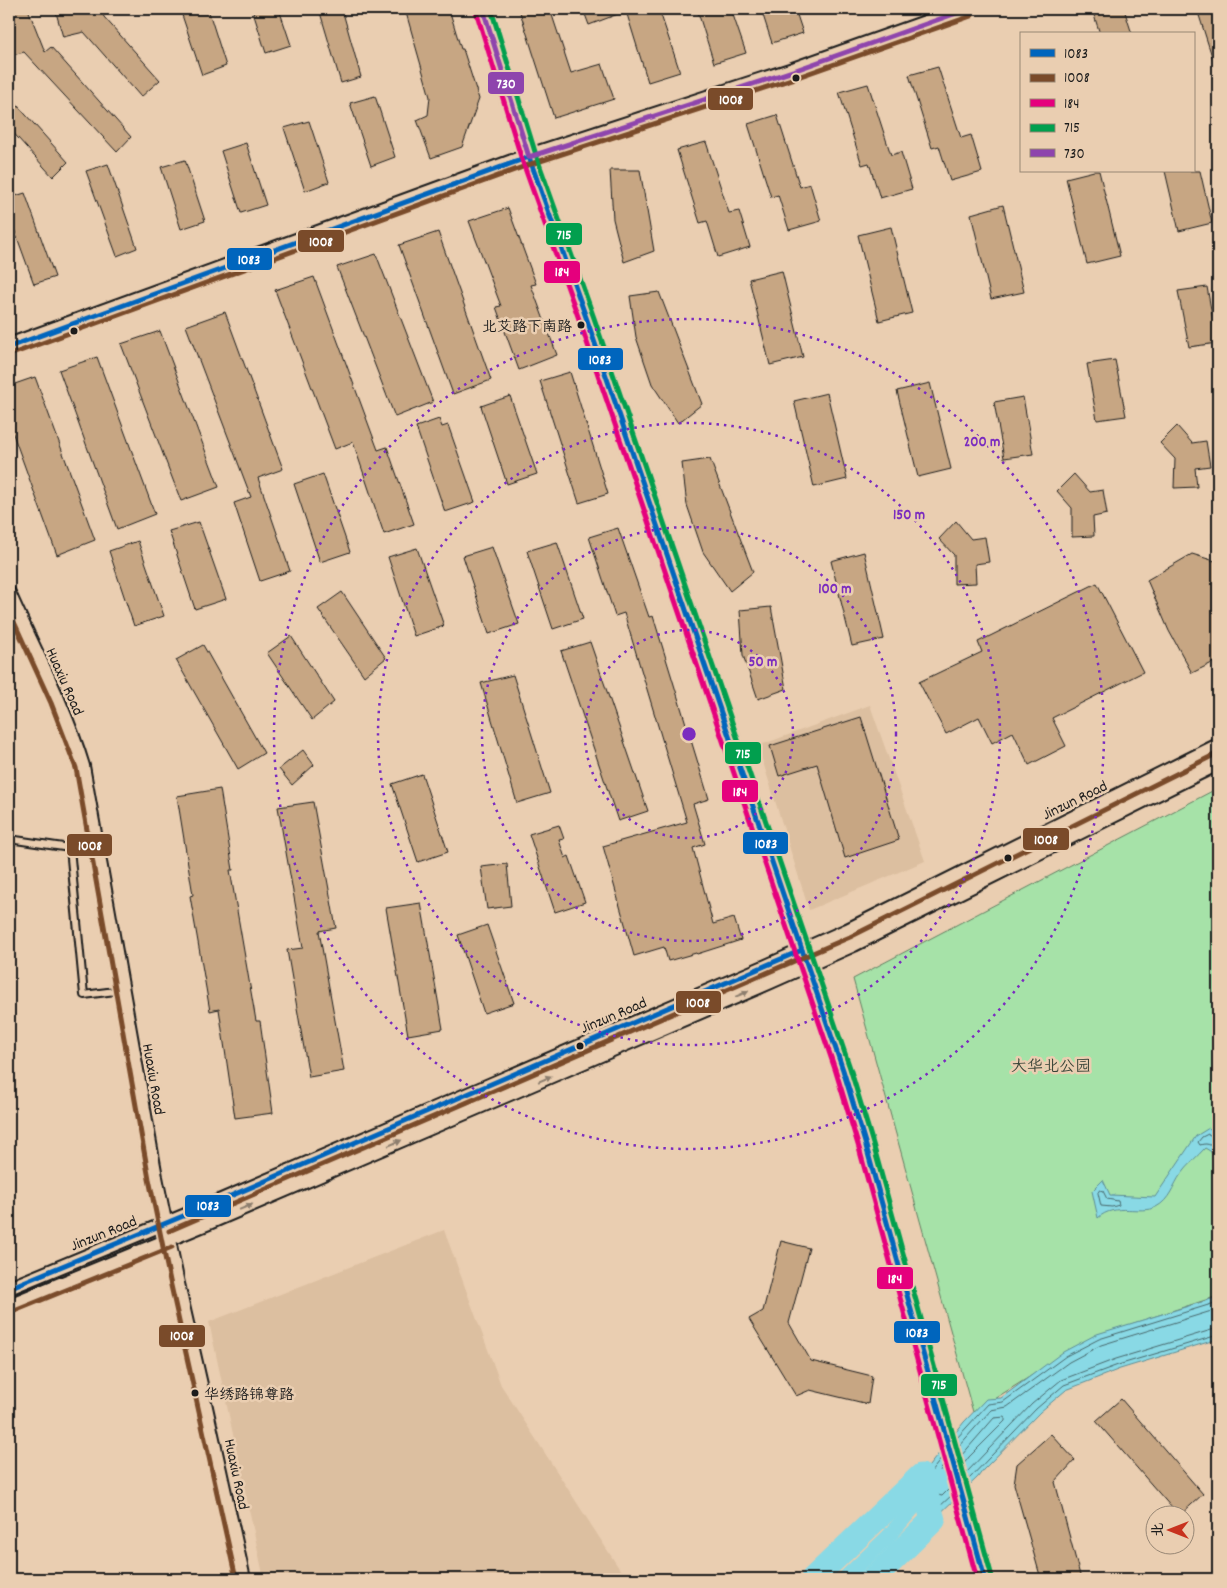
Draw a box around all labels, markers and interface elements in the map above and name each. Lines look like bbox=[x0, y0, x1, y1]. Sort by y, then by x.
legend bbox=[1020, 32, 1194, 172]
text: 1083 bbox=[1064, 44, 1088, 66]
text: 1008 bbox=[1064, 68, 1090, 90]
line badge: 730 bbox=[487, 71, 525, 95]
unlabelled marker bbox=[791, 73, 801, 83]
text: 730 bbox=[496, 75, 516, 95]
line badge: 1008 bbox=[707, 87, 754, 111]
text: 1008 bbox=[719, 91, 743, 111]
text: 184 bbox=[1064, 94, 1080, 116]
text: 715 bbox=[1064, 118, 1080, 140]
text: 730 bbox=[1064, 144, 1085, 166]
line badge: 715 bbox=[545, 222, 583, 246]
text: 715 bbox=[557, 226, 572, 246]
line badge: 1008 bbox=[297, 229, 345, 253]
text: 1008 bbox=[309, 233, 333, 253]
line badge: 1083 bbox=[226, 247, 273, 271]
text: 1083 bbox=[238, 251, 260, 271]
line badge: 184 bbox=[543, 260, 581, 284]
text: 184 bbox=[555, 263, 569, 283]
place label: 北艾路下南路 bbox=[482, 317, 572, 339]
marker: 北艾路下南路 bbox=[576, 320, 586, 330]
unlabelled marker bbox=[69, 326, 79, 336]
line badge: 1083 bbox=[577, 347, 624, 371]
text: 1083 bbox=[589, 351, 611, 371]
text: 200 m bbox=[964, 432, 1000, 454]
text: 150 m bbox=[893, 505, 925, 527]
text: 100 m bbox=[818, 579, 852, 601]
street label: Huaxiu Road bbox=[39, 644, 89, 720]
text: 50 m bbox=[749, 652, 777, 674]
centre of rings bbox=[680, 725, 698, 743]
line badge: 715 bbox=[724, 741, 762, 765]
text: 715 bbox=[736, 745, 751, 765]
street label: Jinzun Road bbox=[1039, 776, 1112, 827]
line badge: 184 bbox=[721, 779, 759, 803]
text: 184 bbox=[733, 783, 747, 803]
line badge: 1008 bbox=[1022, 827, 1070, 851]
line badge: 1083 bbox=[742, 831, 789, 855]
text: 1008 bbox=[1034, 831, 1058, 851]
line badge: 1008 bbox=[66, 833, 113, 857]
text: 1083 bbox=[755, 835, 777, 855]
text: 1008 bbox=[78, 837, 102, 857]
unlabelled marker bbox=[1003, 853, 1013, 863]
line badge: 1008 bbox=[675, 990, 722, 1014]
one-way arrow bbox=[735, 990, 749, 998]
street label: Jinzun Road bbox=[577, 992, 651, 1041]
text: 1008 bbox=[686, 994, 710, 1014]
unlabelled marker bbox=[575, 1041, 585, 1051]
street label: Huaxiu Road bbox=[135, 1042, 170, 1117]
park label: 大华北公园 bbox=[1011, 1056, 1091, 1079]
one-way arrow bbox=[538, 1075, 552, 1083]
one-way arrow bbox=[388, 1139, 402, 1147]
line badge: 1083 bbox=[184, 1194, 232, 1218]
text: 1083 bbox=[197, 1197, 219, 1217]
one-way arrow bbox=[239, 1203, 253, 1211]
street label: Jinzun Road bbox=[67, 1211, 141, 1258]
line badge: 184 bbox=[876, 1266, 914, 1290]
text: 184 bbox=[888, 1270, 902, 1290]
line badge: 1083 bbox=[893, 1320, 941, 1344]
line badge: 1008 bbox=[158, 1324, 206, 1348]
text: 1083 bbox=[906, 1324, 928, 1344]
text: 1008 bbox=[170, 1327, 194, 1347]
line badge: 715 bbox=[920, 1373, 958, 1397]
text: 715 bbox=[932, 1376, 947, 1396]
place label: 华绣路锦尊路 bbox=[204, 1385, 294, 1407]
marker: 华绣路锦尊路 bbox=[190, 1388, 200, 1398]
street label: Huaxiu Road bbox=[217, 1437, 254, 1512]
north arrow bbox=[1144, 1506, 1194, 1556]
text: 北 bbox=[1149, 1523, 1169, 1537]

